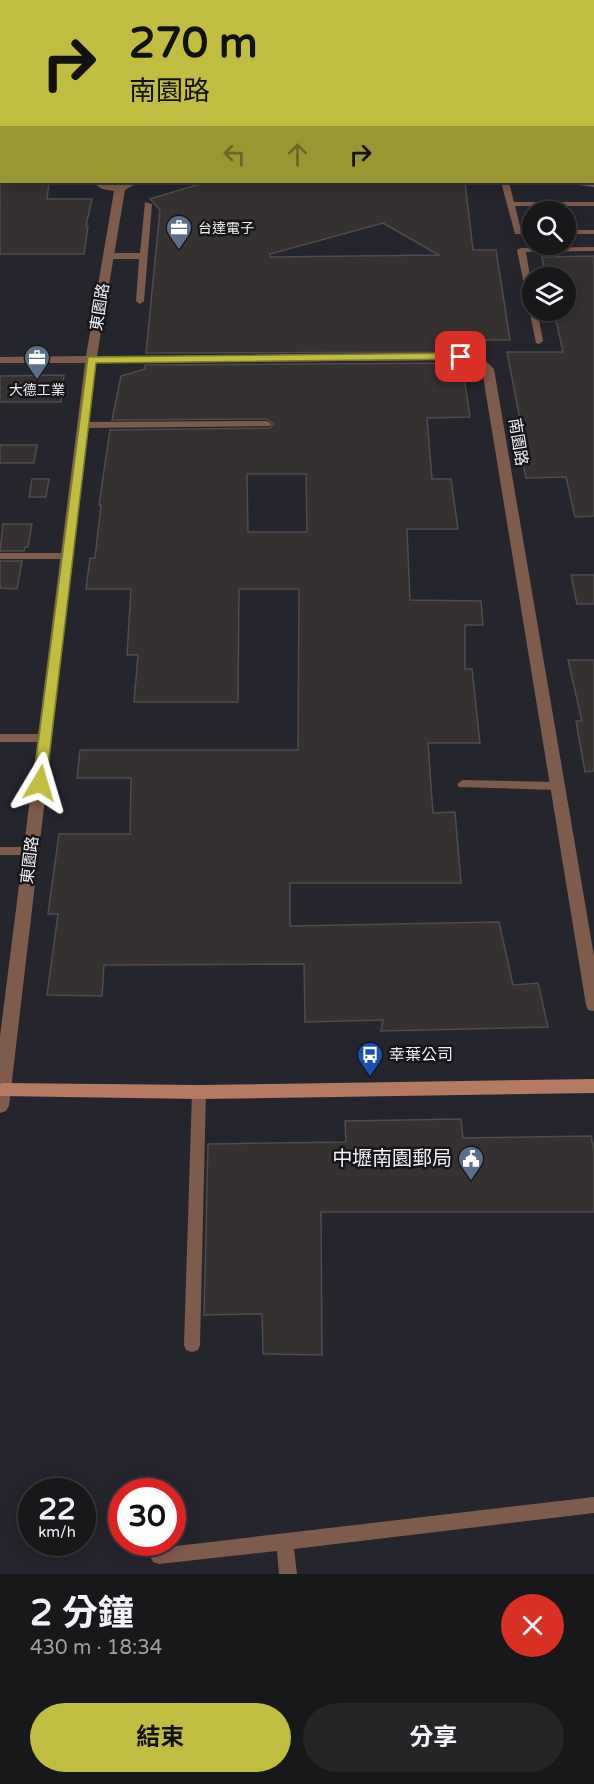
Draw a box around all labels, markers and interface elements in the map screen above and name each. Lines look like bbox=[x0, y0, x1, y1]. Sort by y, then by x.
text: 270 m bbox=[129, 18, 258, 69]
icon: right bbox=[30, 24, 108, 102]
text: 南園路 bbox=[129, 75, 210, 108]
icon: left bbox=[218, 138, 251, 171]
icon: ahead bbox=[281, 138, 314, 171]
icon: right bbox=[344, 138, 377, 171]
map controls bbox=[522, 201, 576, 321]
button: search bbox=[522, 201, 576, 255]
office icon: 台達電子 bbox=[164, 213, 194, 251]
place label: 台達電子 bbox=[198, 220, 254, 237]
button: layers bbox=[522, 267, 576, 321]
street label: 東園路 bbox=[86, 282, 114, 332]
pin bbox=[435, 331, 486, 382]
icon: arrive bbox=[444, 340, 477, 373]
office icon: 大德工業 bbox=[22, 343, 52, 381]
place label: 大德工業 bbox=[9, 382, 65, 399]
street label: 南園路 bbox=[504, 417, 532, 467]
position arrow bbox=[8, 751, 72, 815]
street label: 東園路 bbox=[17, 835, 43, 885]
bus stop icon: 幸葉公司 bbox=[355, 1040, 385, 1078]
place label: 幸葉公司 bbox=[389, 1045, 453, 1065]
public building icon: 中壢南園郵局 bbox=[456, 1144, 486, 1182]
place label: 中壢南園郵局 bbox=[332, 1147, 452, 1171]
speed limit sign: 30 bbox=[108, 1478, 186, 1556]
text: 22 bbox=[38, 1491, 76, 1528]
text: km/h bbox=[38, 1523, 76, 1541]
text: 2 分鐘 bbox=[30, 1592, 134, 1635]
button: close bbox=[501, 1594, 564, 1657]
text: 430 m · 18:34 bbox=[30, 1636, 162, 1660]
button: 結束 bbox=[30, 1703, 291, 1772]
button: 分享 bbox=[303, 1703, 564, 1772]

